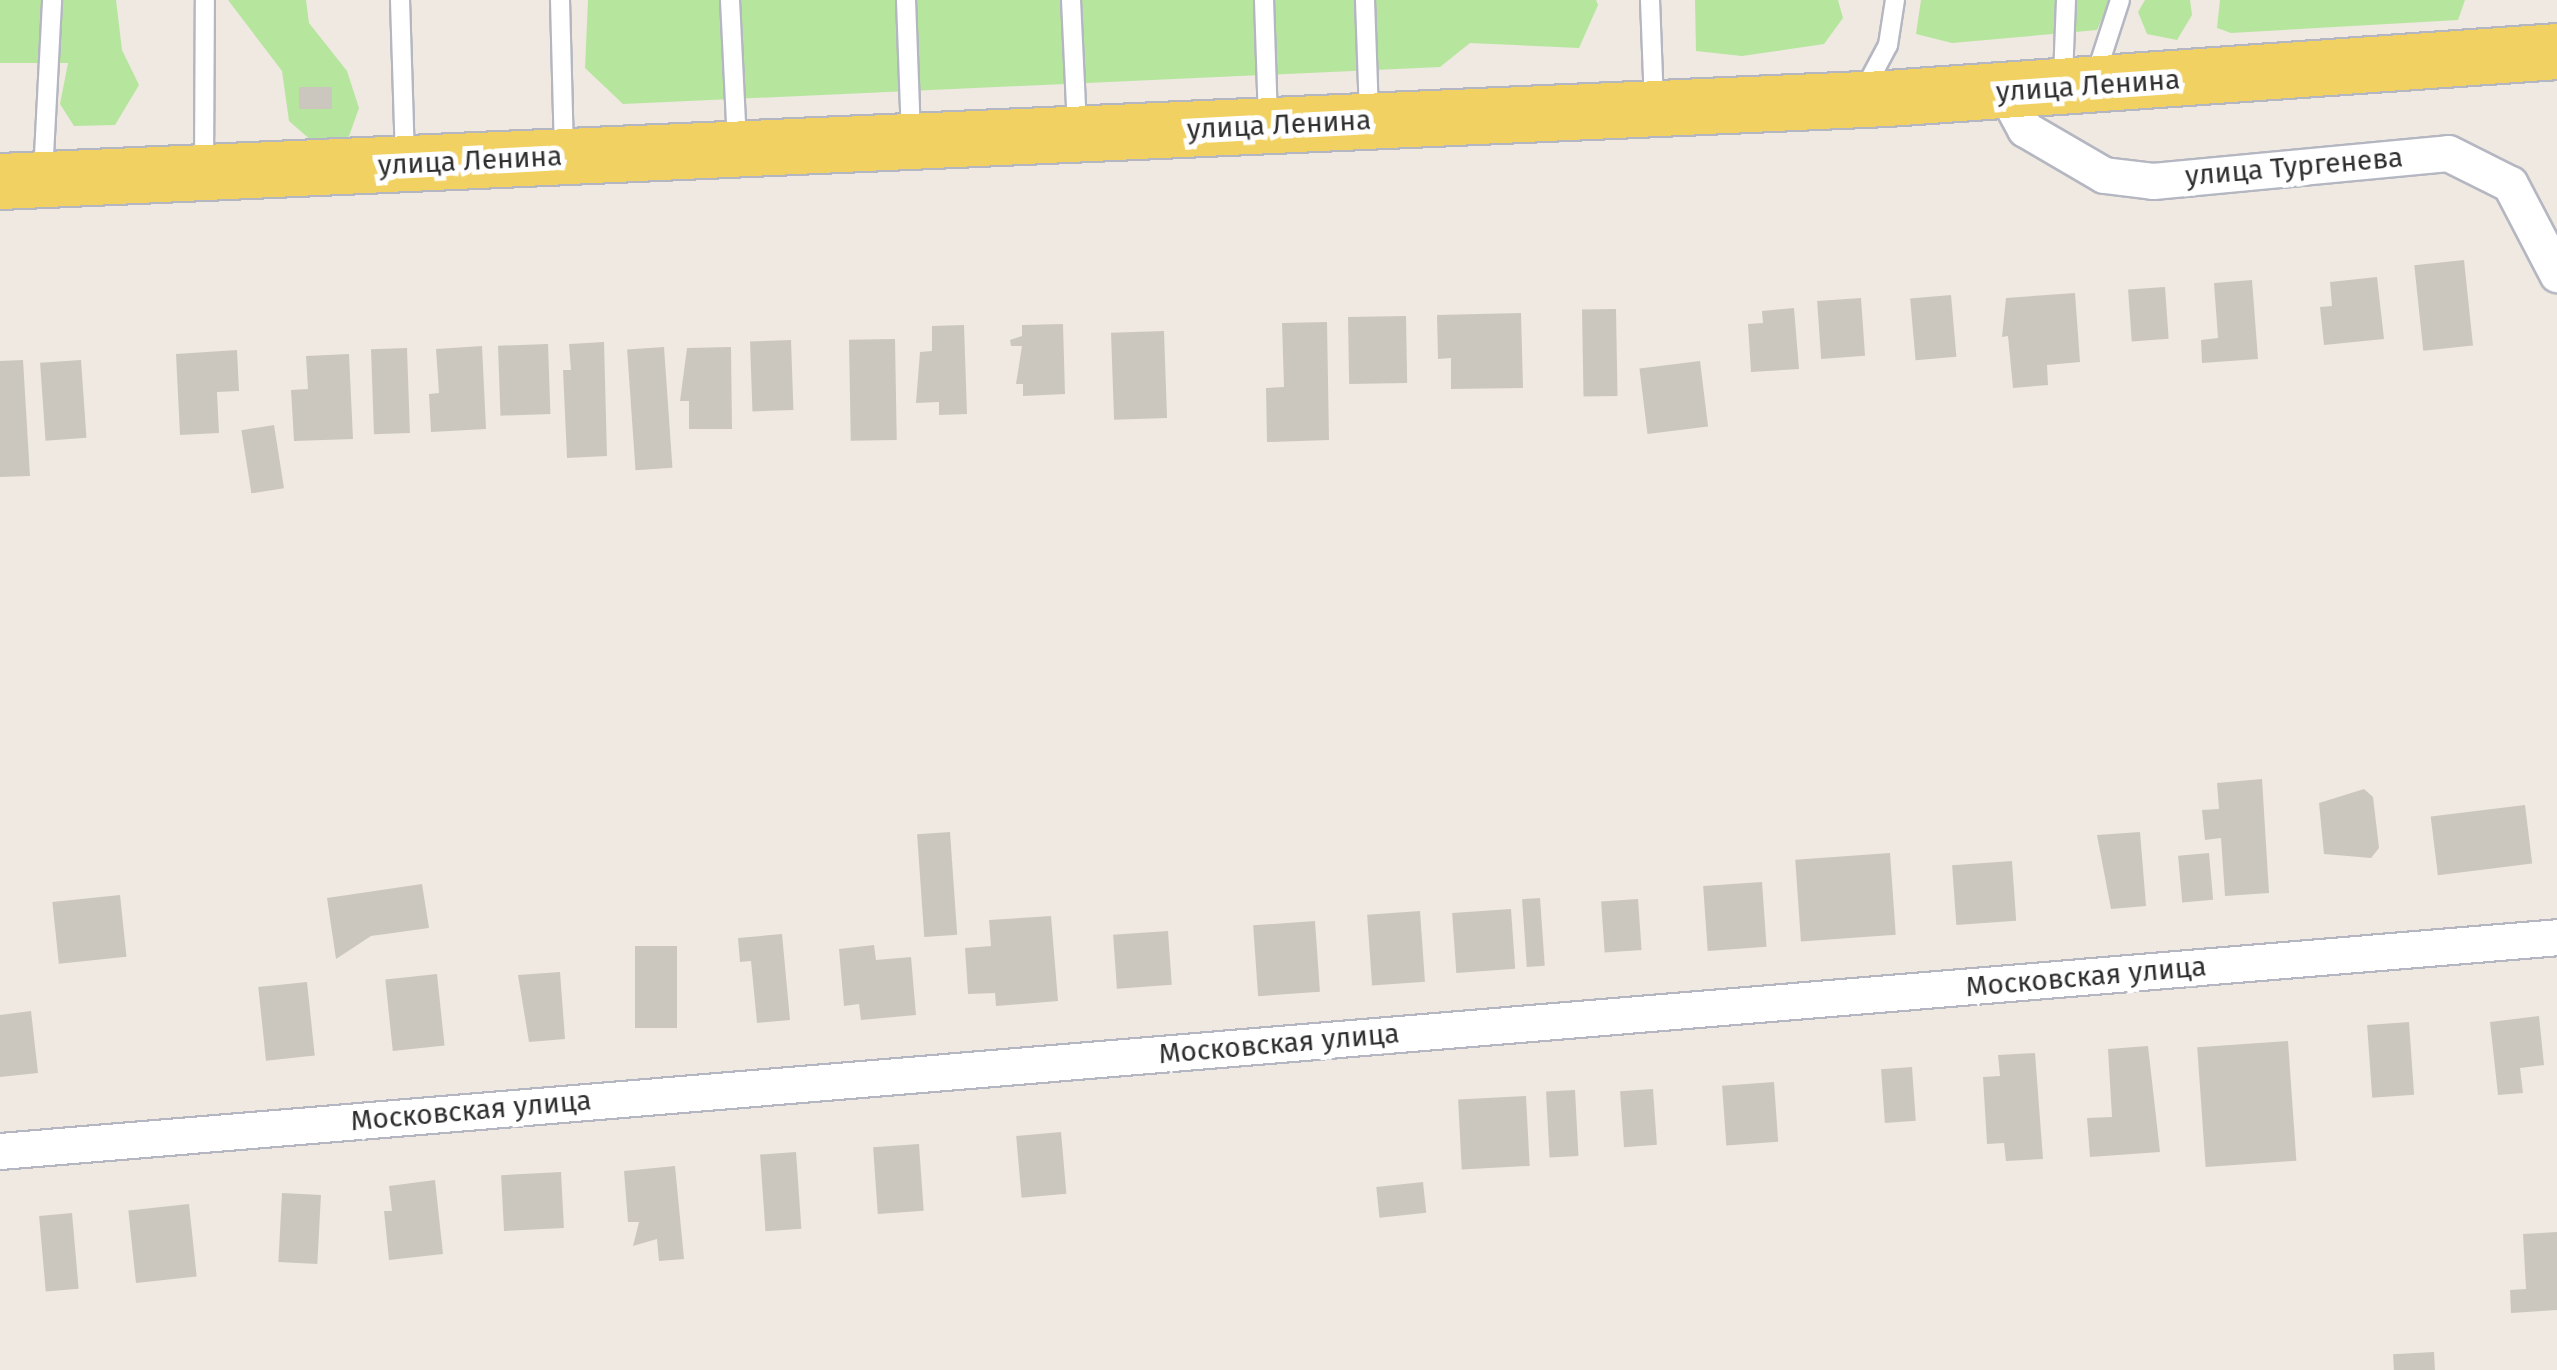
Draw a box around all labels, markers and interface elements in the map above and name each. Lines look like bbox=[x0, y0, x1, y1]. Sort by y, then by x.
street label: улица Ленина bbox=[1995, 63, 2181, 109]
street label: улица Ленина bbox=[1186, 103, 1372, 147]
street label: улица Ленина bbox=[377, 139, 563, 183]
street label: улица Тургенева bbox=[2184, 141, 2404, 193]
street label: Московская улица bbox=[1964, 950, 2208, 1004]
street label: Московская улица bbox=[1157, 1017, 1401, 1071]
street label: Московская улица bbox=[349, 1084, 593, 1138]

